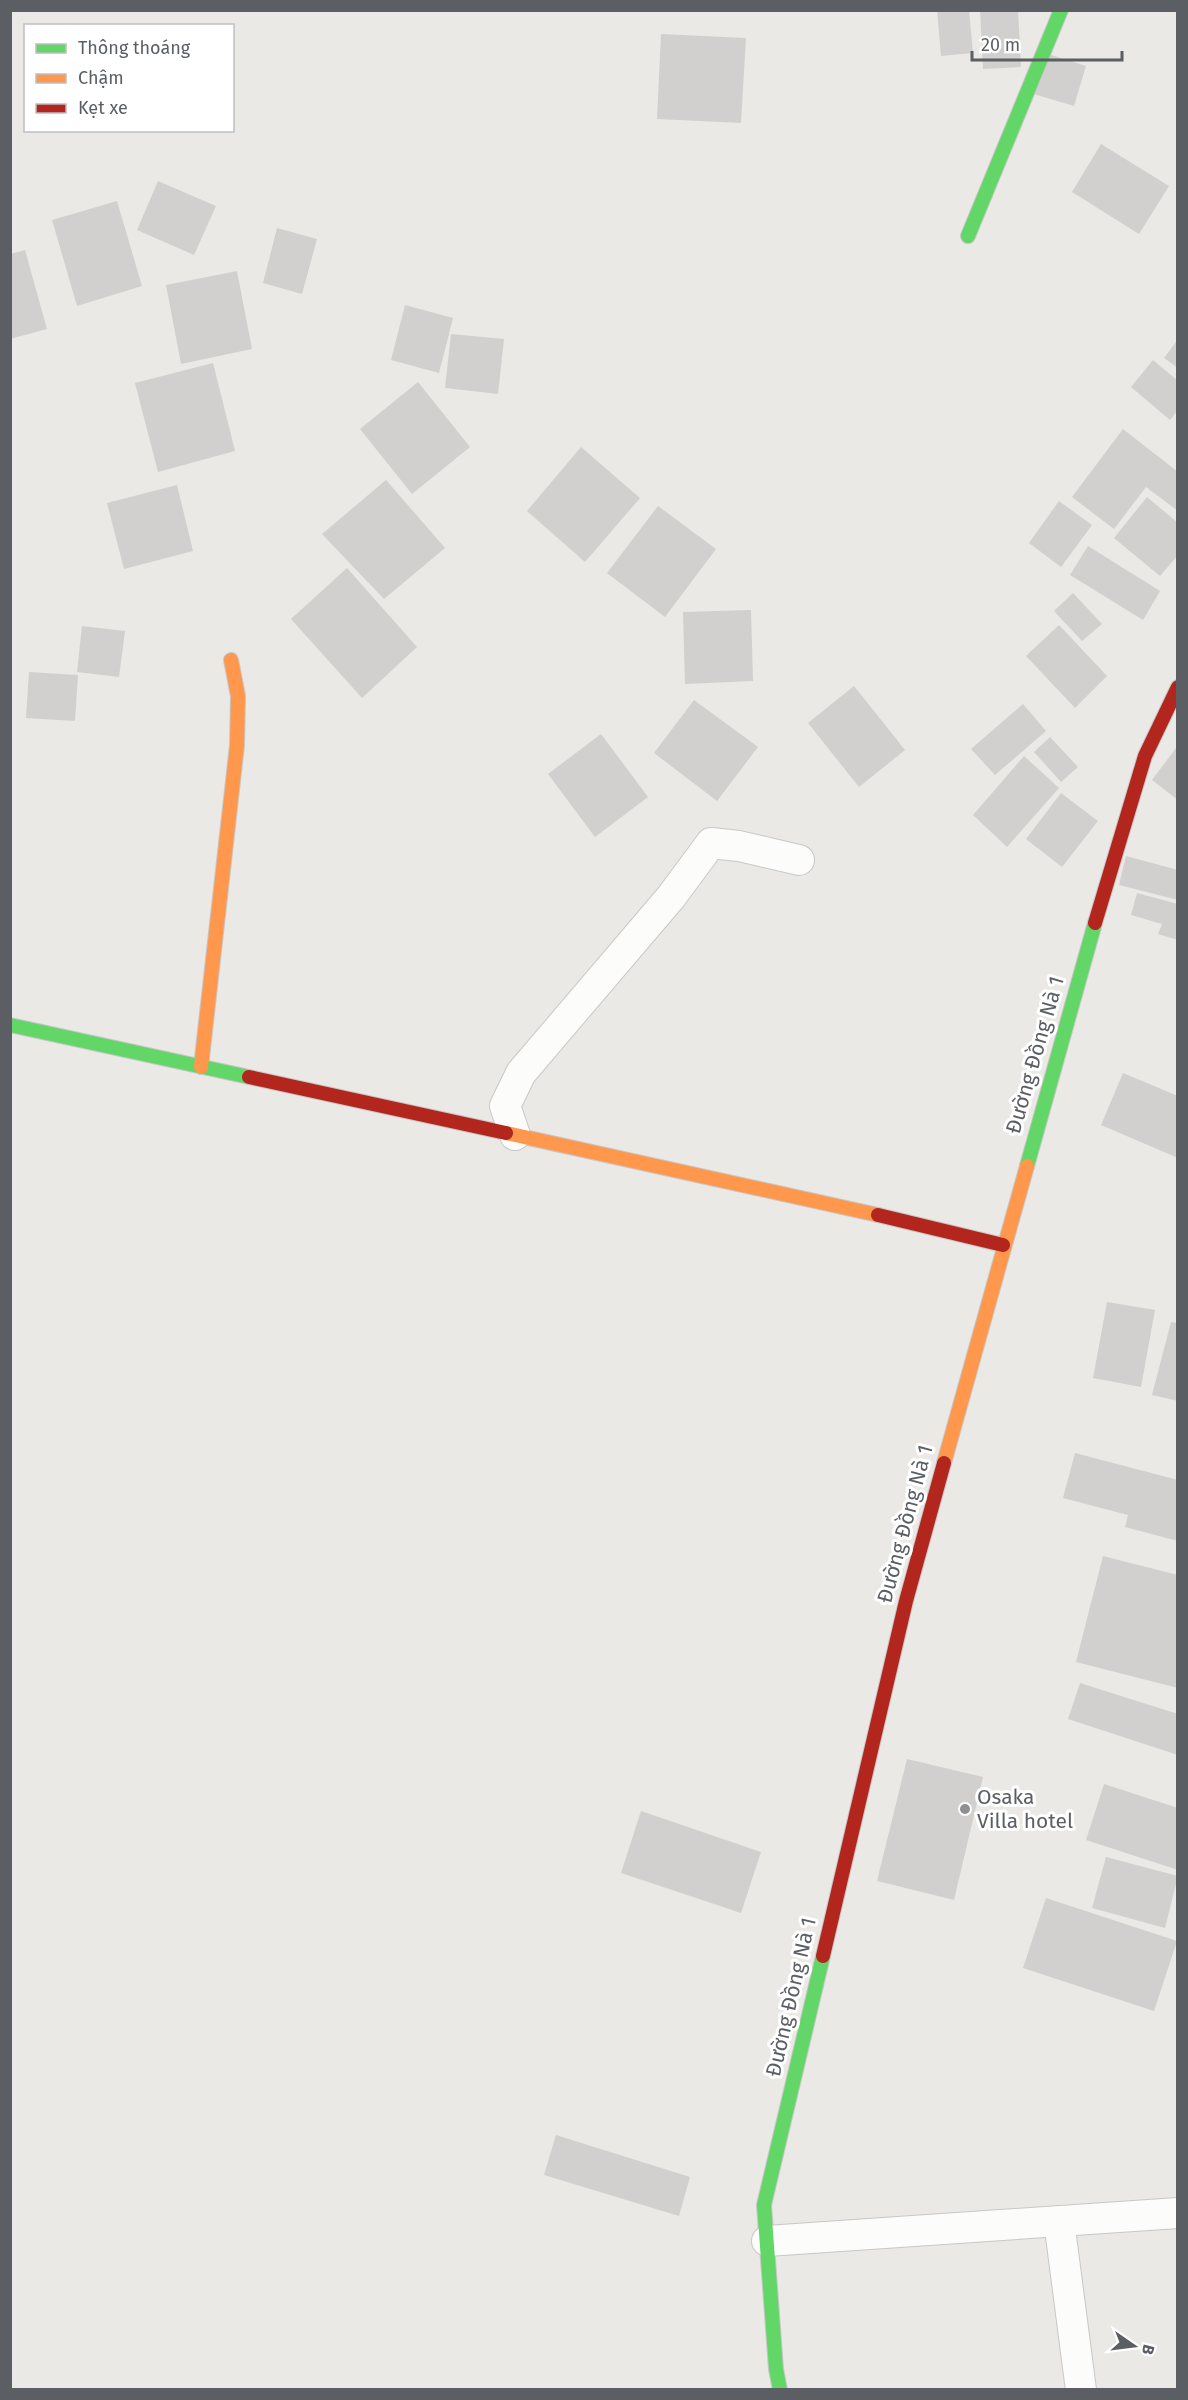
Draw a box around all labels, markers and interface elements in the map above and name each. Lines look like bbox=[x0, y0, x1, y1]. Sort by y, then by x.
legend bbox=[24, 24, 234, 132]
scale bar bbox=[972, 24, 1122, 62]
text: 20 m bbox=[981, 34, 1020, 56]
text: Thông thoáng bbox=[78, 37, 191, 59]
text: Chậm bbox=[78, 67, 124, 89]
text: Kẹt xe bbox=[78, 97, 128, 119]
street label: Đường Đồng Nà 1 bbox=[1000, 973, 1070, 1137]
street label: Đường Đồng Nà 1 bbox=[871, 1442, 939, 1606]
place label: Osaka Villa hotel bbox=[977, 1784, 1073, 1834]
marker: Osaka Villa hotel bbox=[958, 1802, 972, 1816]
street label: Đường Đồng Nà 1 bbox=[760, 1915, 822, 2079]
north arrow bbox=[1104, 2316, 1164, 2376]
text: B bbox=[1138, 2342, 1158, 2357]

